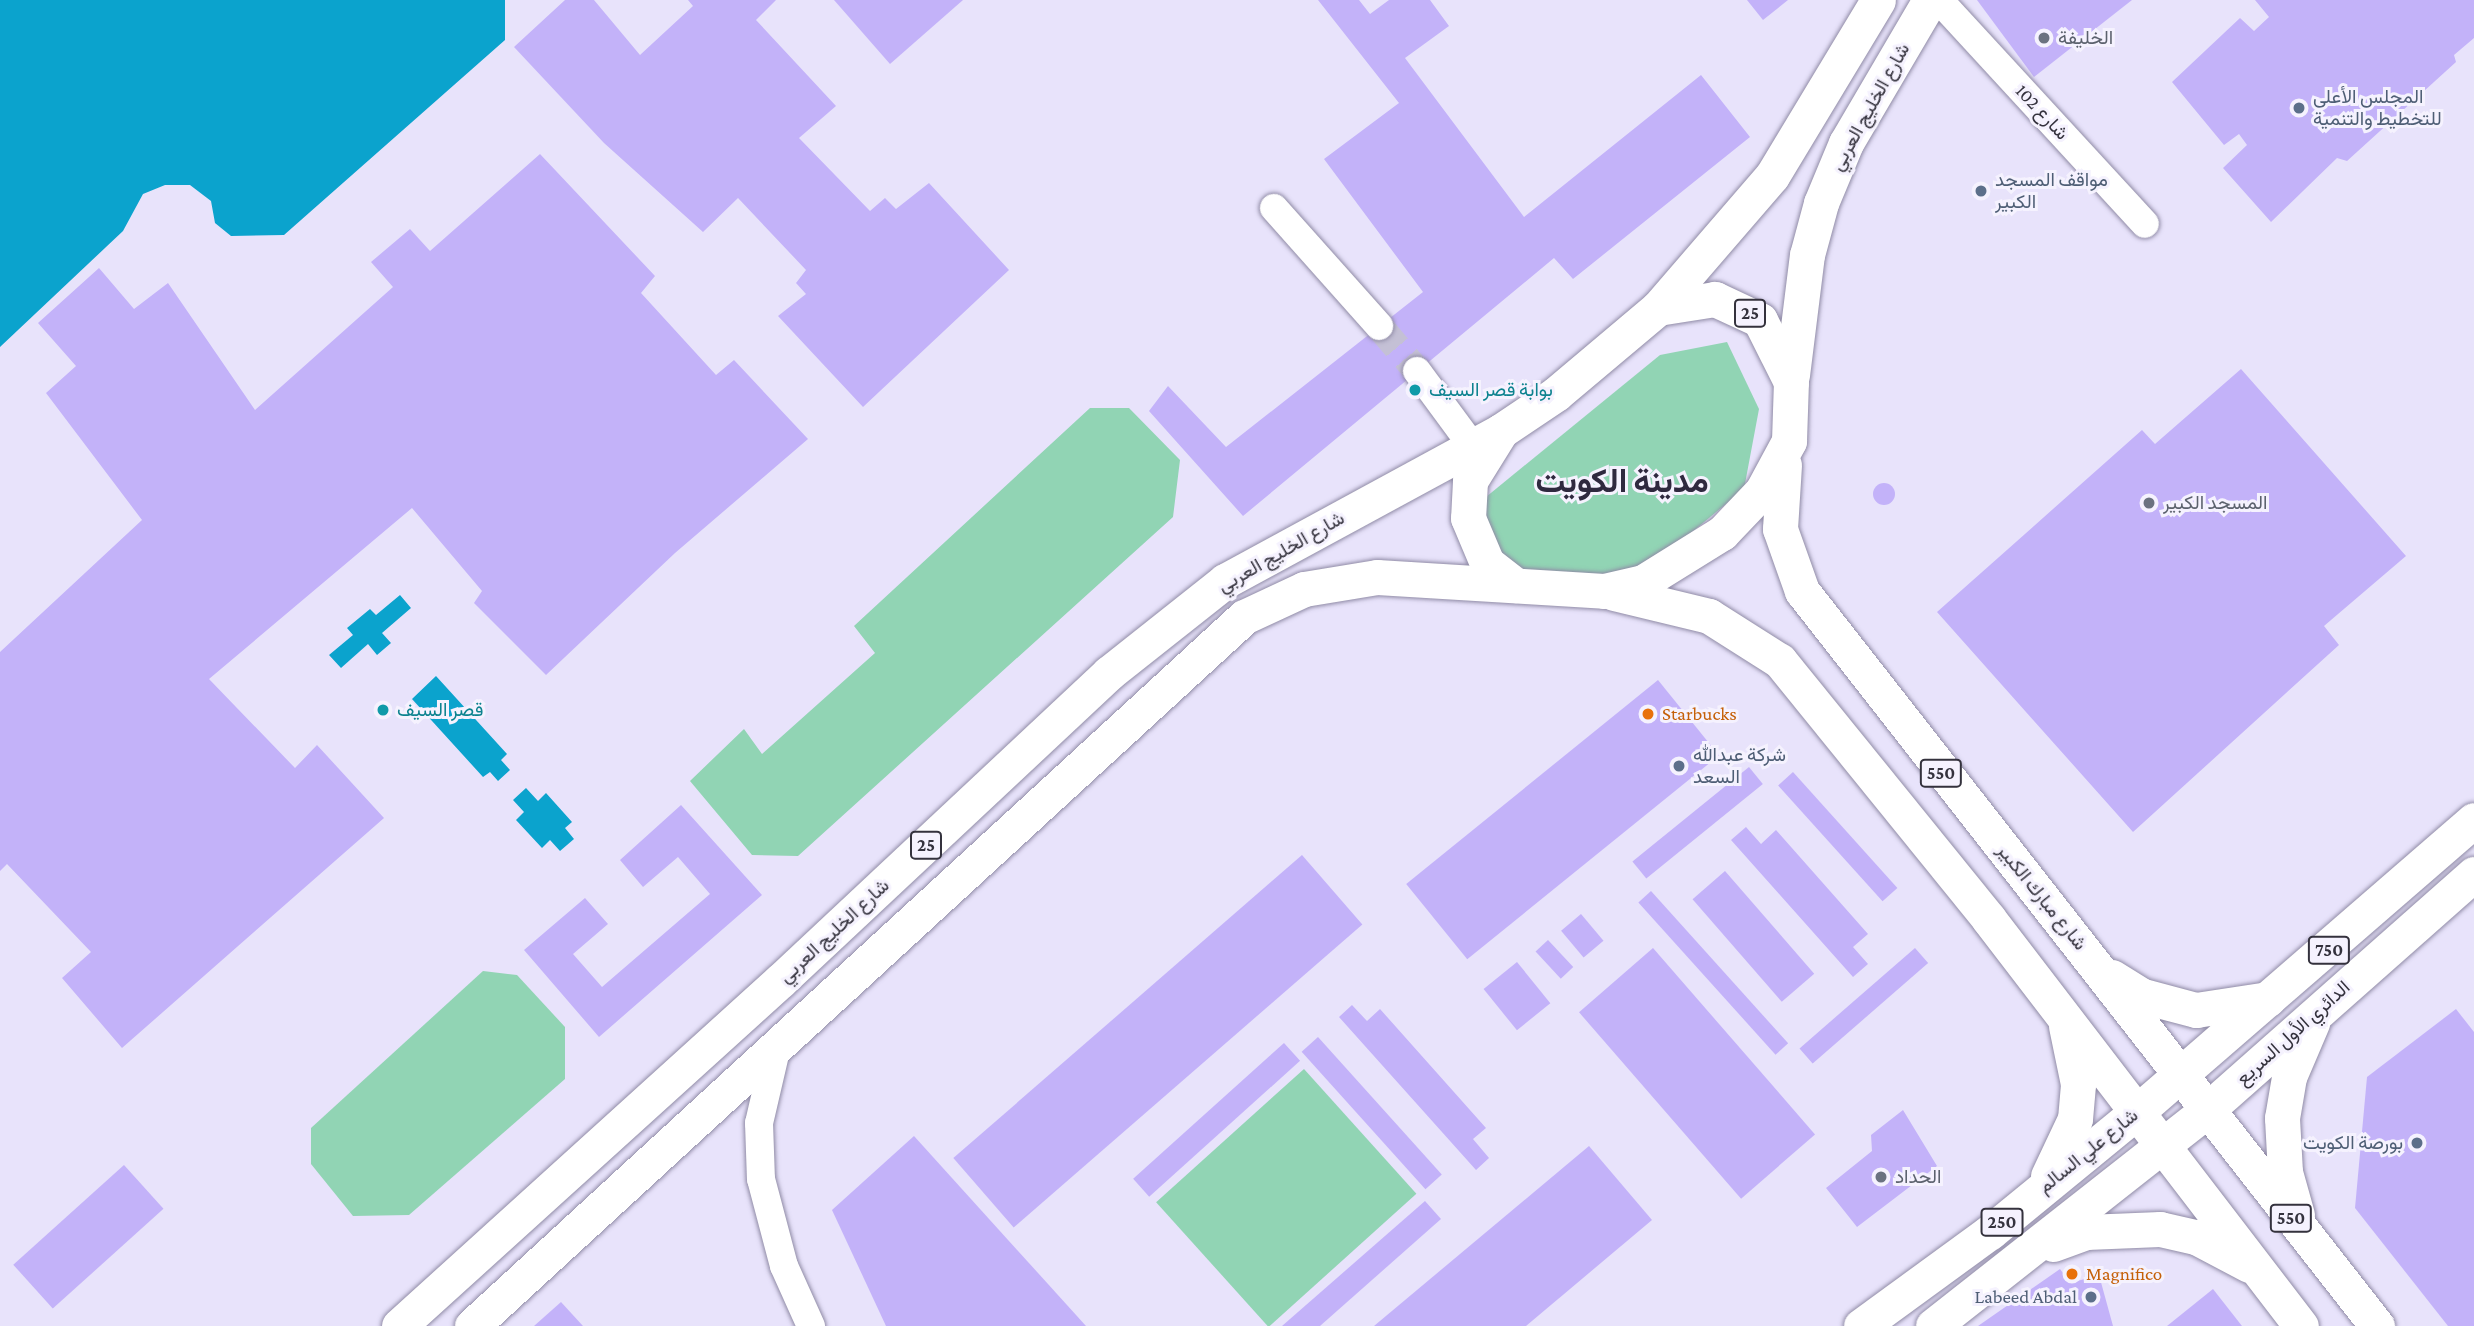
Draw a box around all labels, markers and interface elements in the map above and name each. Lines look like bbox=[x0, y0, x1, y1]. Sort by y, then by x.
place label: الخليفة bbox=[2058, 27, 2113, 49]
marker: الخليفة bbox=[2036, 30, 2052, 46]
street label: شارع الخليج العربي bbox=[1825, 39, 1915, 175]
street label: شارع 102 bbox=[2011, 79, 2073, 145]
place label: المجلس الأعلى للتخطيط والتنمية bbox=[2313, 86, 2442, 130]
marker: المجلس الأعلى للتخطيط والتنمية bbox=[2291, 100, 2307, 116]
place label: مواقف المسجد الكبير bbox=[1995, 169, 2108, 213]
marker: مواقف المسجد الكبير bbox=[1973, 183, 1989, 199]
road number: 25 bbox=[1732, 298, 1768, 328]
place label: بوابة قصر السيف bbox=[1429, 379, 1553, 401]
marker: بوابة قصر السيف bbox=[1407, 382, 1423, 398]
district label: مدينة الكويت bbox=[1535, 461, 1709, 501]
place label: المسجد الكبير bbox=[2163, 492, 2267, 514]
marker: المسجد الكبير bbox=[2141, 495, 2157, 511]
street label: شارع الخليج العربي bbox=[1214, 506, 1348, 598]
place label: قصر السيف bbox=[397, 699, 483, 721]
marker: قصر السيف bbox=[375, 702, 391, 718]
place label: Starbucks bbox=[1662, 703, 1737, 725]
marker: Starbucks bbox=[1640, 706, 1656, 722]
place label: شركة عبدالله السعد bbox=[1693, 744, 1786, 788]
marker: شركة عبدالله السعد bbox=[1671, 758, 1687, 774]
road number: 550 bbox=[1918, 758, 1964, 788]
road number: 25 bbox=[908, 830, 944, 860]
street label: شارع مبارك الكبير bbox=[1992, 839, 2092, 955]
street label: شارع الخليج العربي bbox=[774, 874, 894, 988]
road number: 750 bbox=[2306, 936, 2352, 965]
street label: الدائري الأول السريع bbox=[2231, 976, 2355, 1090]
street label: شارع علي السالم bbox=[2033, 1104, 2143, 1198]
place label: بورصة الكويت bbox=[2303, 1132, 2403, 1154]
marker: بورصة الكويت bbox=[2409, 1135, 2425, 1151]
place label: الحداد bbox=[1895, 1166, 1941, 1188]
marker: الحداد bbox=[1873, 1169, 1889, 1185]
road number: 550 bbox=[2268, 1204, 2314, 1232]
road number: 250 bbox=[1979, 1208, 2025, 1237]
place label: Magnifico bbox=[2086, 1263, 2162, 1285]
marker: Magnifico bbox=[2064, 1266, 2080, 1282]
place label: Labeed Abdal bbox=[1974, 1286, 2077, 1308]
marker: Labeed Abdal bbox=[2083, 1289, 2099, 1305]

